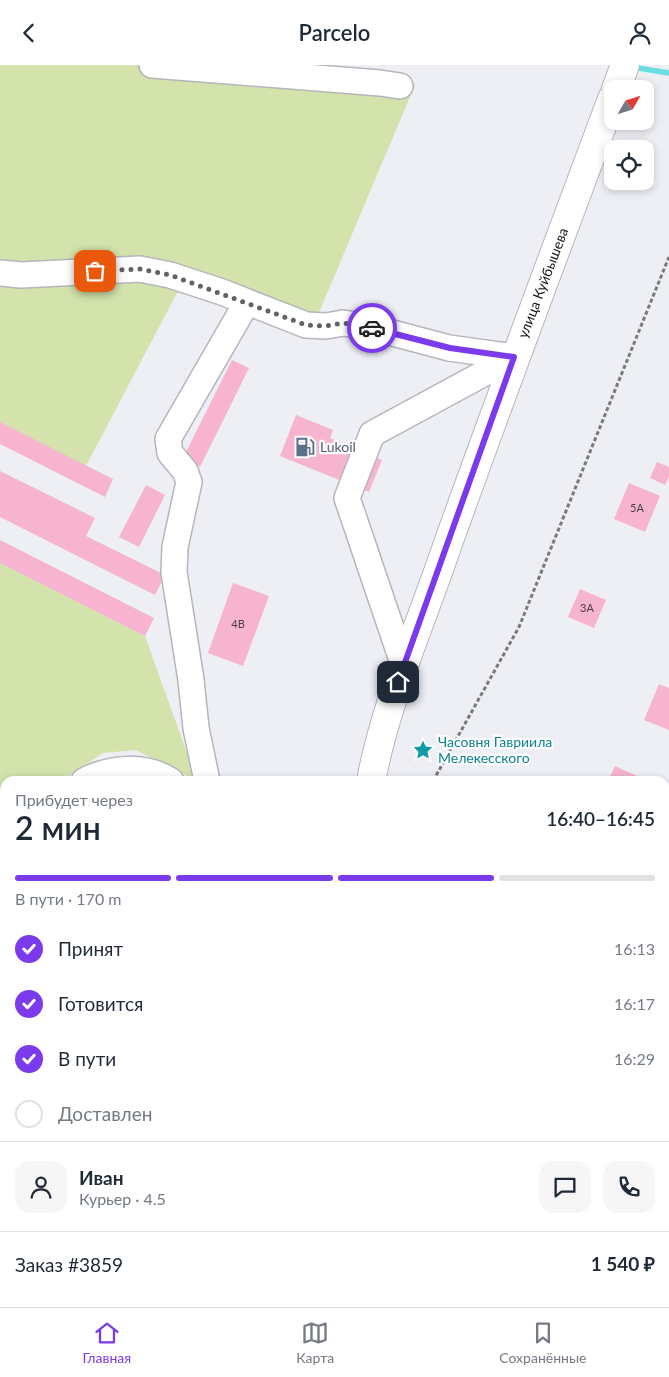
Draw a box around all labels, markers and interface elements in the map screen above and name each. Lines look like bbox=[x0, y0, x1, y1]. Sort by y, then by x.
icon: back bbox=[15, 19, 43, 47]
text: Parcelo bbox=[299, 19, 370, 46]
icon: person bbox=[626, 19, 654, 47]
north arrow bbox=[604, 80, 654, 130]
map controls bbox=[604, 80, 654, 190]
button: locate bbox=[604, 140, 654, 190]
street label: улица Куйбышева bbox=[514, 225, 571, 340]
pin bbox=[74, 250, 116, 292]
icon: bag bbox=[81, 257, 109, 285]
courier bbox=[347, 303, 397, 353]
icon: car bbox=[358, 314, 386, 342]
fuel station icon: Lukoil bbox=[294, 436, 316, 458]
place label: Lukoil bbox=[320, 438, 356, 455]
house number: 5А bbox=[630, 501, 644, 514]
house number: 3А bbox=[580, 601, 594, 614]
house number: 4В bbox=[231, 617, 245, 630]
pin bbox=[377, 661, 419, 703]
icon: home bbox=[384, 668, 412, 696]
place label: Часовня Гавриила Мелекесского bbox=[438, 733, 552, 766]
place icon: Часовня Гавриила Мелекесского bbox=[412, 739, 434, 761]
text: Прибудет через bbox=[15, 790, 133, 809]
text: 16:40–16:45 bbox=[546, 807, 655, 830]
text: 2 мин bbox=[15, 808, 101, 847]
text: В пути · 170 m bbox=[15, 889, 121, 908]
icon: check bbox=[15, 935, 43, 963]
text: Принят bbox=[58, 937, 123, 960]
text: 16:13 bbox=[614, 939, 655, 958]
icon: check bbox=[15, 990, 43, 1018]
text: Готовится bbox=[58, 992, 143, 1015]
text: 16:17 bbox=[614, 994, 655, 1013]
icon: check bbox=[15, 1045, 43, 1073]
text: В пути bbox=[58, 1047, 116, 1070]
text: 16:29 bbox=[614, 1049, 655, 1068]
text: Доставлен bbox=[58, 1102, 152, 1125]
button: person bbox=[15, 1161, 67, 1213]
button: chat bbox=[539, 1161, 591, 1213]
button: phone bbox=[603, 1161, 655, 1213]
text: Иван bbox=[79, 1166, 124, 1189]
text: Курьер · 4.5 bbox=[79, 1189, 166, 1208]
text: 1 540 ₽ bbox=[591, 1252, 655, 1275]
text: Заказ #3859 bbox=[15, 1253, 123, 1276]
tab: Главная bbox=[83, 1319, 131, 1366]
tab: Карта bbox=[296, 1319, 334, 1366]
tab: Сохранённые bbox=[499, 1319, 586, 1366]

